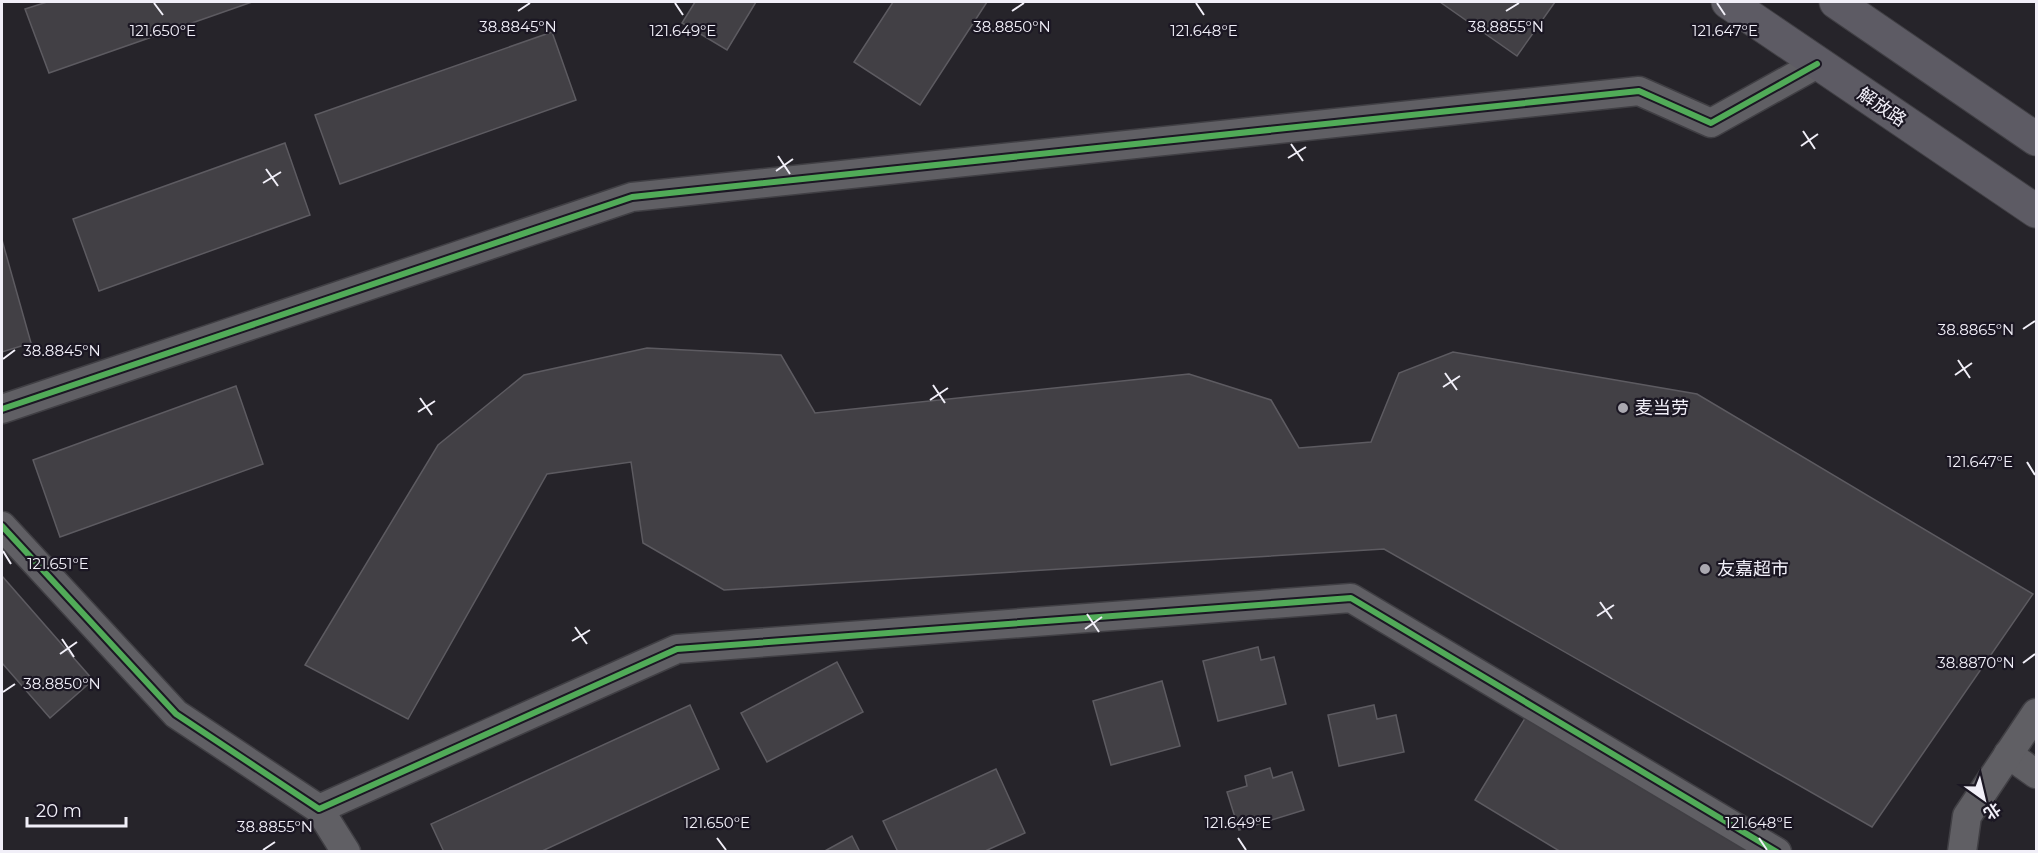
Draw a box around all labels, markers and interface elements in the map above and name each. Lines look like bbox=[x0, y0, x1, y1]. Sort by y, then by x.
text: 38.8845°N bbox=[479, 17, 557, 36]
text: 38.8850°N bbox=[973, 17, 1051, 36]
text: 38.8855°N bbox=[1468, 17, 1544, 36]
text: 121.650°E bbox=[130, 21, 196, 40]
text: 121.649°E bbox=[650, 21, 716, 40]
text: 121.648°E bbox=[1170, 21, 1238, 40]
text: 121.647°E bbox=[1692, 21, 1758, 40]
street label: 解放路 bbox=[1853, 83, 1911, 131]
text: 38.8865°N bbox=[1938, 320, 2014, 339]
text: 38.8845°N bbox=[23, 341, 101, 360]
place label: 麦当劳 bbox=[1635, 397, 1689, 419]
marker: 麦当劳 bbox=[1616, 401, 1630, 415]
text: 121.647°E bbox=[1947, 452, 2013, 471]
text: 121.651°E bbox=[27, 554, 89, 573]
place label: 友嘉超市 bbox=[1717, 558, 1789, 580]
marker: 友嘉超市 bbox=[1698, 562, 1712, 576]
text: 38.8870°N bbox=[1937, 653, 2015, 672]
text: 38.8850°N bbox=[23, 674, 101, 693]
north arrow bbox=[1954, 769, 2014, 829]
scale bar bbox=[27, 790, 126, 828]
text: 北 bbox=[1980, 799, 2004, 823]
text: 20 m bbox=[36, 800, 82, 822]
text: 121.650°E bbox=[684, 813, 750, 832]
text: 121.649°E bbox=[1205, 813, 1271, 832]
text: 121.648°E bbox=[1725, 813, 1793, 832]
text: 38.8855°N bbox=[237, 817, 313, 836]

